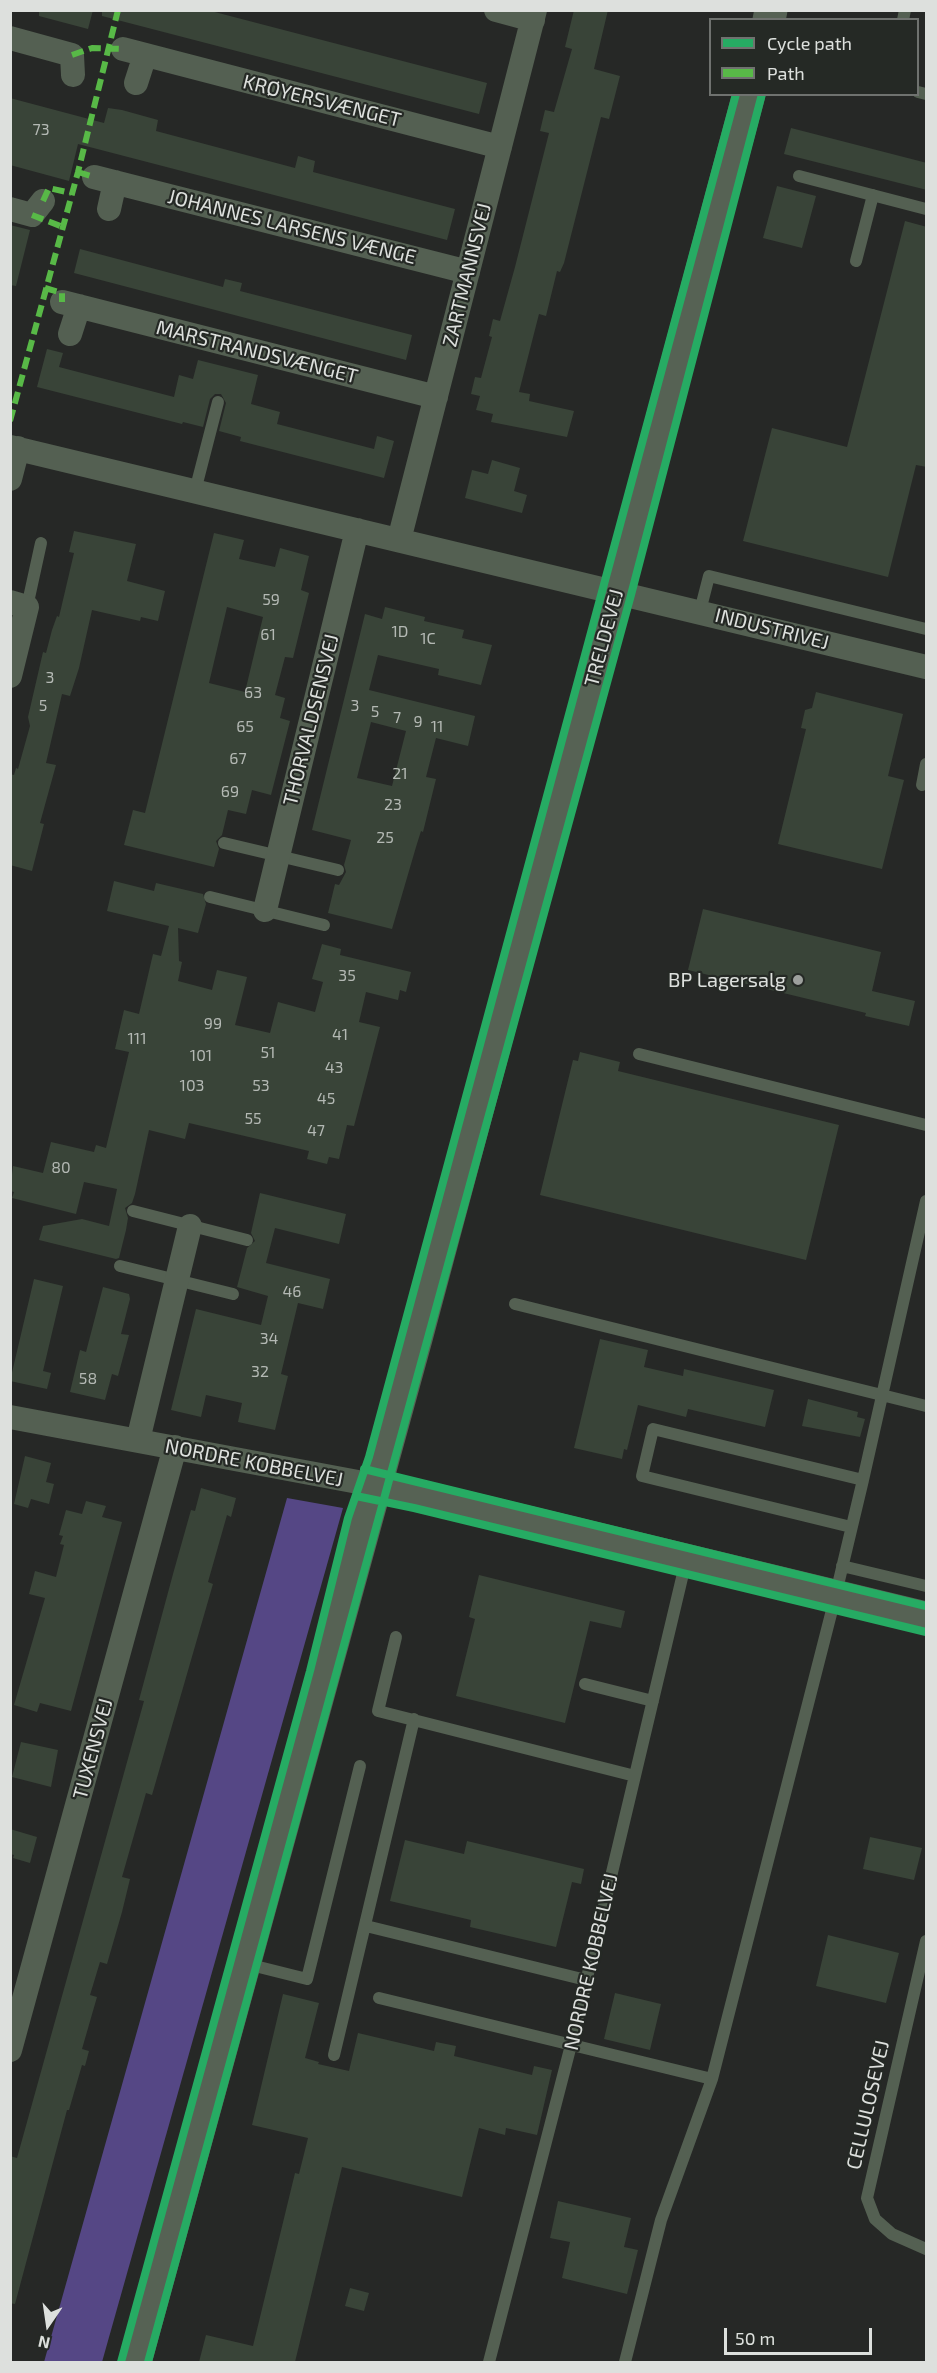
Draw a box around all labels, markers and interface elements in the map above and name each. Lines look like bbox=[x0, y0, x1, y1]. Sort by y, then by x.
legend bbox=[709, 18, 919, 96]
text: Cycle path bbox=[767, 32, 852, 54]
text: Path bbox=[767, 62, 805, 84]
street label: KRØYERSVÆNGET bbox=[241, 70, 403, 132]
house number: 73 bbox=[32, 120, 50, 140]
street label: JOHANNES LARSENS VÆNGE bbox=[165, 184, 419, 270]
street label: ZARTMANNSVEJ bbox=[438, 201, 496, 349]
street label: MARSTRANDSVÆNGET bbox=[154, 315, 360, 389]
street label: TRELDEVEJ bbox=[579, 587, 629, 689]
house number: 59 bbox=[262, 590, 280, 610]
street label: INDUSTRIVEJ bbox=[713, 603, 831, 655]
house number: 1D bbox=[392, 622, 408, 642]
house number: 61 bbox=[260, 625, 276, 645]
house number: 1C bbox=[420, 629, 436, 649]
street label: THORVALDSENSVEJ bbox=[278, 632, 344, 808]
house number: 3 bbox=[46, 668, 54, 688]
house number: 63 bbox=[244, 683, 262, 703]
house number: 5 bbox=[39, 696, 47, 716]
house number: 3 bbox=[351, 696, 359, 716]
house number: 5 bbox=[371, 702, 379, 722]
house number: 7 bbox=[393, 708, 401, 728]
house number: 9 bbox=[413, 712, 423, 732]
house number: 65 bbox=[236, 717, 254, 737]
house number: 11 bbox=[431, 717, 443, 737]
house number: 67 bbox=[229, 749, 247, 769]
house number: 21 bbox=[392, 764, 408, 784]
house number: 69 bbox=[221, 782, 239, 802]
house number: 23 bbox=[384, 795, 402, 815]
house number: 25 bbox=[376, 828, 394, 848]
house number: 35 bbox=[338, 966, 356, 986]
place label: BP Lagersalg bbox=[668, 968, 786, 992]
marker: BP Lagersalg bbox=[791, 973, 805, 987]
house number: 99 bbox=[204, 1014, 222, 1034]
house number: 41 bbox=[332, 1025, 348, 1045]
house number: 111 bbox=[127, 1029, 147, 1049]
house number: 51 bbox=[261, 1043, 275, 1063]
house number: 101 bbox=[190, 1046, 212, 1066]
house number: 43 bbox=[325, 1058, 343, 1078]
house number: 103 bbox=[180, 1076, 204, 1096]
house number: 53 bbox=[252, 1076, 270, 1096]
house number: 45 bbox=[317, 1089, 335, 1109]
house number: 55 bbox=[244, 1109, 262, 1129]
house number: 47 bbox=[307, 1121, 325, 1141]
house number: 80 bbox=[51, 1158, 71, 1178]
house number: 46 bbox=[283, 1282, 301, 1302]
house number: 34 bbox=[260, 1329, 278, 1349]
house number: 32 bbox=[251, 1362, 269, 1382]
house number: 58 bbox=[79, 1369, 97, 1389]
street label: NORDRE KOBBELVEJ bbox=[163, 1434, 345, 1492]
street label: TUXENSVEJ bbox=[68, 1696, 118, 1802]
street label: NORDRE KOBBELVEJ bbox=[559, 1871, 623, 2053]
street label: CELLULOSEVEJ bbox=[841, 2038, 895, 2172]
north arrow bbox=[18, 2295, 78, 2355]
scale bar bbox=[727, 2316, 876, 2354]
text: 50 m bbox=[735, 2327, 775, 2349]
text: N bbox=[36, 2332, 52, 2354]

